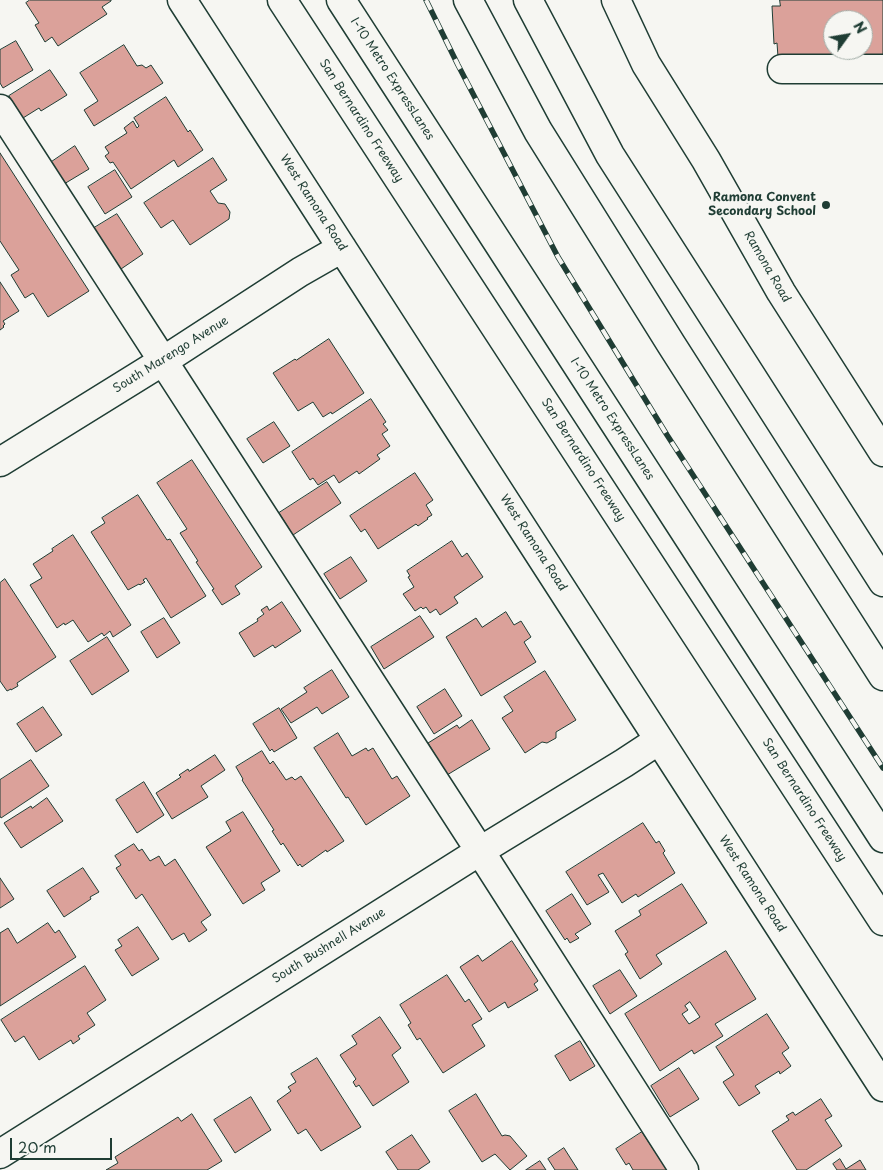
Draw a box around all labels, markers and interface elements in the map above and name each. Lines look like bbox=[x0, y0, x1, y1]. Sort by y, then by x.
north arrow bbox=[823, 10, 873, 60]
street label: I-10 Metro ExpressLanes bbox=[347, 15, 437, 143]
text: N bbox=[848, 17, 872, 38]
street label: San Bernardino Freeway bbox=[316, 57, 406, 185]
street label: West Ramona Road bbox=[276, 152, 350, 254]
place label: Ramona Convent Secondary School bbox=[708, 191, 816, 219]
marker: Ramona Convent Secondary School bbox=[820, 199, 832, 211]
street label: Ramona Road bbox=[741, 229, 793, 305]
street label: South Marengo Avenue bbox=[111, 314, 231, 396]
street label: I-10 Metro ExpressLanes bbox=[567, 355, 657, 483]
street label: San Bernardino Freeway bbox=[538, 396, 628, 524]
street label: West Ramona Road bbox=[496, 492, 570, 594]
street label: San Bernardino Freeway bbox=[759, 736, 849, 864]
street label: West Ramona Road bbox=[715, 833, 789, 935]
street label: South Bushnell Avenue bbox=[270, 905, 388, 987]
scale bar bbox=[12, 1128, 115, 1160]
text: 20 m bbox=[18, 1135, 57, 1158]

